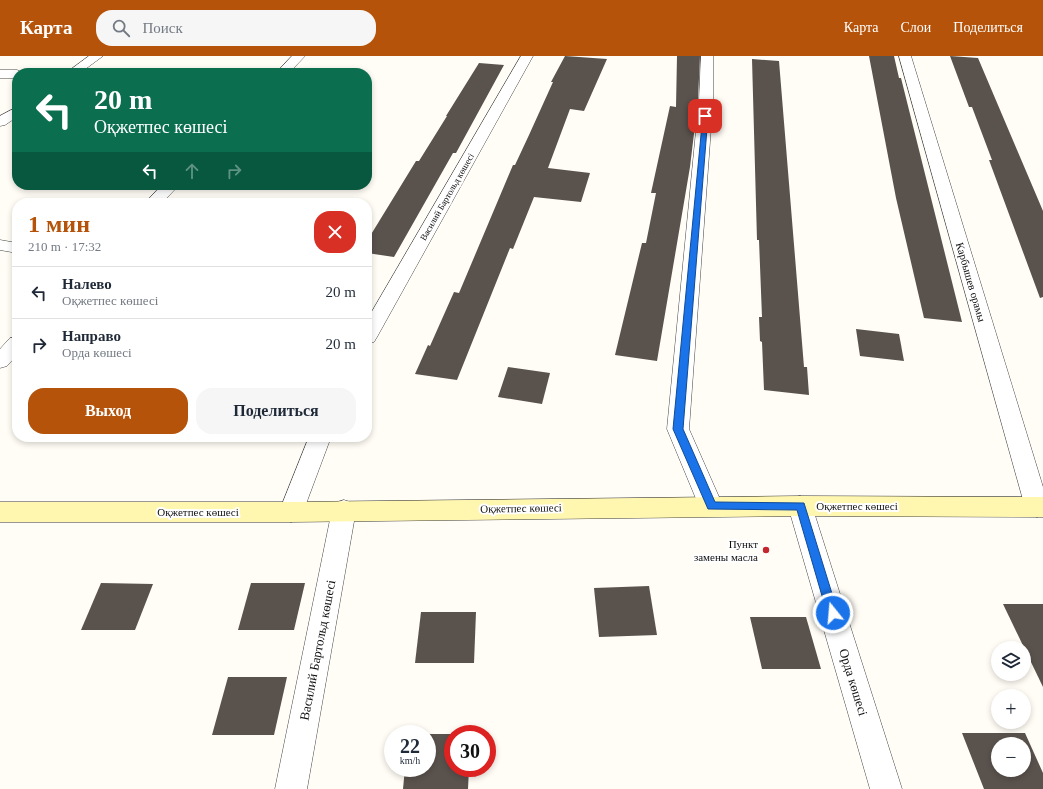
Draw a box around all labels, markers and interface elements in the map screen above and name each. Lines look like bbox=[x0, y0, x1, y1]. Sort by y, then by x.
search box bbox=[96, 10, 376, 46]
text: Карта bbox=[20, 17, 72, 38]
icon: search bbox=[110, 17, 132, 39]
text: Поиск bbox=[142, 20, 183, 36]
text: Карта bbox=[844, 20, 878, 35]
text: Слои bbox=[900, 20, 931, 35]
text: Поделиться bbox=[953, 20, 1023, 35]
icon: left bbox=[28, 84, 80, 136]
text: 20 m bbox=[94, 84, 152, 115]
pin bbox=[688, 99, 722, 133]
icon: arrive bbox=[694, 105, 716, 127]
text: Оқжетпес көшесі bbox=[94, 117, 227, 137]
street label: Василий Бартольд көшесі bbox=[418, 151, 476, 242]
icon: left bbox=[139, 160, 161, 182]
icon: ahead bbox=[181, 160, 203, 182]
icon: right bbox=[223, 160, 245, 182]
text: 1 мин bbox=[28, 211, 90, 237]
button: close bbox=[314, 211, 356, 253]
text: 210 m · 17:32 bbox=[28, 239, 101, 254]
street label: Карбышев орамы bbox=[954, 241, 988, 324]
text: Налево bbox=[62, 276, 112, 292]
icon: left bbox=[28, 282, 50, 304]
text: 20 m bbox=[326, 284, 356, 300]
text: Оқжетпес көшесі bbox=[62, 293, 158, 308]
text: Направо bbox=[62, 328, 121, 344]
icon: right bbox=[28, 334, 50, 356]
text: 20 m bbox=[326, 336, 356, 352]
text: Орда көшесі bbox=[62, 345, 132, 360]
button: Выход bbox=[28, 388, 188, 434]
button: Поделиться bbox=[196, 388, 356, 434]
street label: Оқжетпес көшесі bbox=[816, 500, 898, 512]
street label: Оқжетпес көшесі bbox=[480, 501, 562, 515]
street label: Оқжетпес көшесі bbox=[157, 506, 239, 518]
place label: Пункт замены масла bbox=[694, 538, 758, 563]
marker: Пункт замены масла bbox=[761, 545, 771, 555]
street label: Василий Бартольд көшесі bbox=[297, 578, 339, 722]
position arrow bbox=[812, 592, 854, 634]
map controls bbox=[991, 641, 1031, 777]
button: layers bbox=[991, 641, 1031, 681]
street label: Орда көшесі bbox=[836, 647, 871, 718]
button: + bbox=[991, 689, 1031, 729]
speed limit sign: 30 bbox=[444, 725, 496, 777]
text: 22 bbox=[400, 735, 420, 757]
button: − bbox=[991, 737, 1031, 777]
text: km/h bbox=[400, 755, 420, 766]

